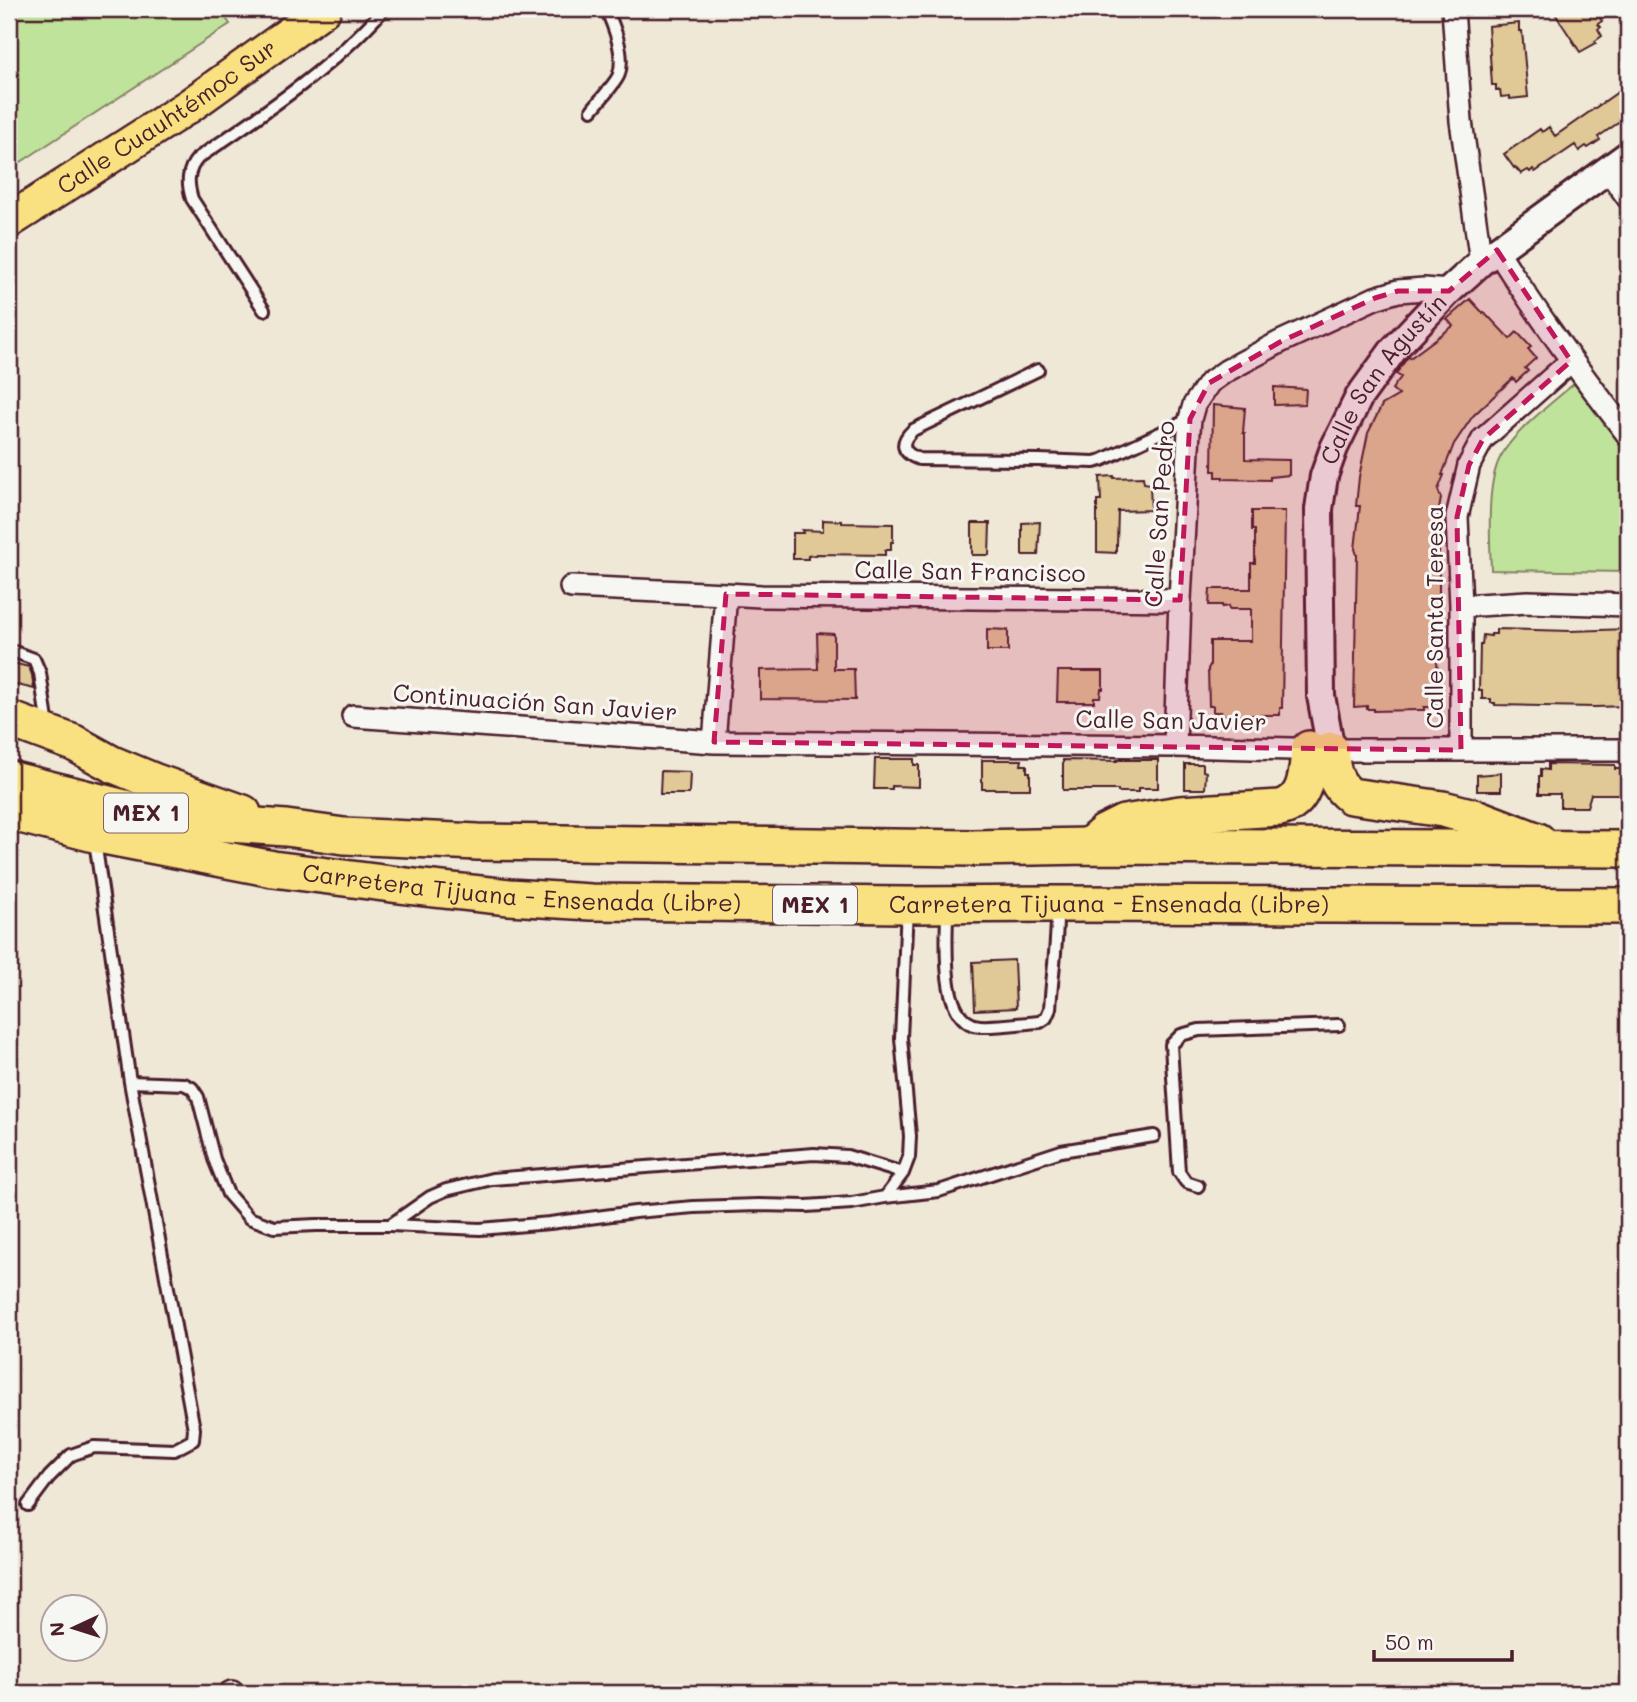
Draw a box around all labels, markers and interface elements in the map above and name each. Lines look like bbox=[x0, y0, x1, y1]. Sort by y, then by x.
street label: Calle Cuauhtémoc Sur bbox=[50, 31, 282, 200]
street label: Calle San Agustín bbox=[1312, 286, 1452, 468]
street label: Calle San Pedro bbox=[1137, 419, 1180, 608]
street label: Calle Santa Teresa bbox=[1418, 505, 1449, 729]
street label: Calle San Francisco bbox=[854, 553, 1086, 588]
street label: Continuación San Javier bbox=[392, 676, 678, 727]
street label: Calle San Javier bbox=[1075, 702, 1267, 737]
road number: MEX 1 bbox=[104, 793, 188, 832]
street label: Carretera Tijuana - Ensenada (Libre) bbox=[301, 856, 741, 917]
road number: MEX 1 bbox=[773, 885, 857, 924]
street label: Carretera Tijuana - Ensenada (Libre) bbox=[889, 887, 1329, 919]
north arrow bbox=[38, 1594, 108, 1664]
scale bar bbox=[1374, 1618, 1513, 1662]
text: N bbox=[44, 1621, 70, 1637]
text: 50 m bbox=[1385, 1628, 1434, 1655]

